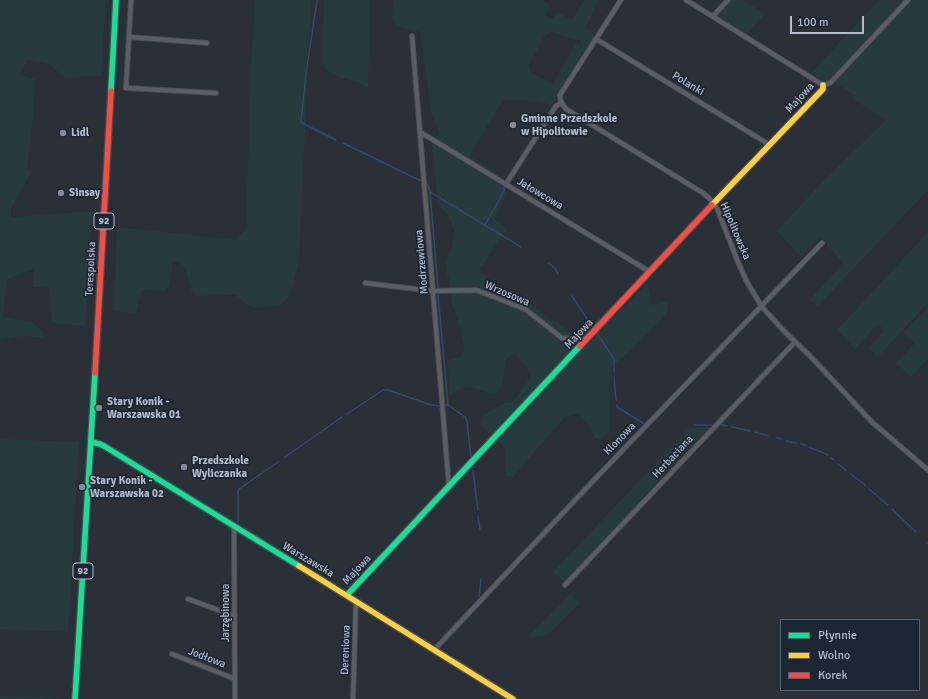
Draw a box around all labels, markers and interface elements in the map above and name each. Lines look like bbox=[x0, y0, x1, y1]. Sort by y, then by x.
scale bar bbox=[792, 8, 866, 34]
text: 100 m bbox=[797, 15, 829, 30]
street label: Polanki bbox=[670, 69, 706, 99]
street label: Majowa bbox=[783, 80, 817, 116]
place label: Gminne Przedszkole w Hipolitowie bbox=[521, 112, 617, 138]
marker: Gminne Przedszkole w Hipolitowie bbox=[508, 120, 518, 130]
place label: Lidl bbox=[71, 126, 89, 140]
marker: Lidl bbox=[58, 128, 68, 138]
street label: Jałowcowa bbox=[515, 175, 565, 213]
place label: Sinsay bbox=[69, 186, 100, 200]
marker: Sinsay bbox=[56, 188, 66, 198]
street label: Hipolitowska bbox=[717, 200, 753, 262]
road number: 92 bbox=[94, 213, 114, 229]
street label: Modrzewiowa bbox=[413, 229, 431, 295]
street label: Terespolska bbox=[83, 241, 99, 297]
street label: Wrzosowa bbox=[483, 279, 531, 309]
street label: Majowa bbox=[562, 316, 596, 352]
place label: Stary Konik - Warszawska 01 bbox=[107, 395, 181, 421]
marker: Stary Konik - Warszawska 01 bbox=[94, 403, 104, 413]
street label: Klonowa bbox=[601, 420, 639, 458]
street label: Herbaciana bbox=[650, 433, 696, 481]
place label: Przedszkole Wyliczanka bbox=[192, 454, 249, 480]
marker: Przedszkole Wyliczanka bbox=[179, 462, 189, 472]
place label: Stary Konik - Warszawska 02 bbox=[90, 474, 164, 500]
marker: Stary Konik - Warszawska 02 bbox=[77, 482, 87, 492]
street label: Warszawska bbox=[280, 540, 336, 580]
street label: Majowa bbox=[340, 552, 374, 588]
road number: 92 bbox=[73, 563, 93, 579]
street label: Jarzębinowa bbox=[219, 584, 233, 642]
legend bbox=[780, 619, 920, 691]
street label: Dereniowa bbox=[339, 625, 353, 675]
text: Płynnie bbox=[818, 628, 857, 643]
street label: Jodłowa bbox=[186, 645, 228, 671]
text: Wolno bbox=[818, 648, 850, 663]
text: Korek bbox=[818, 668, 847, 683]

